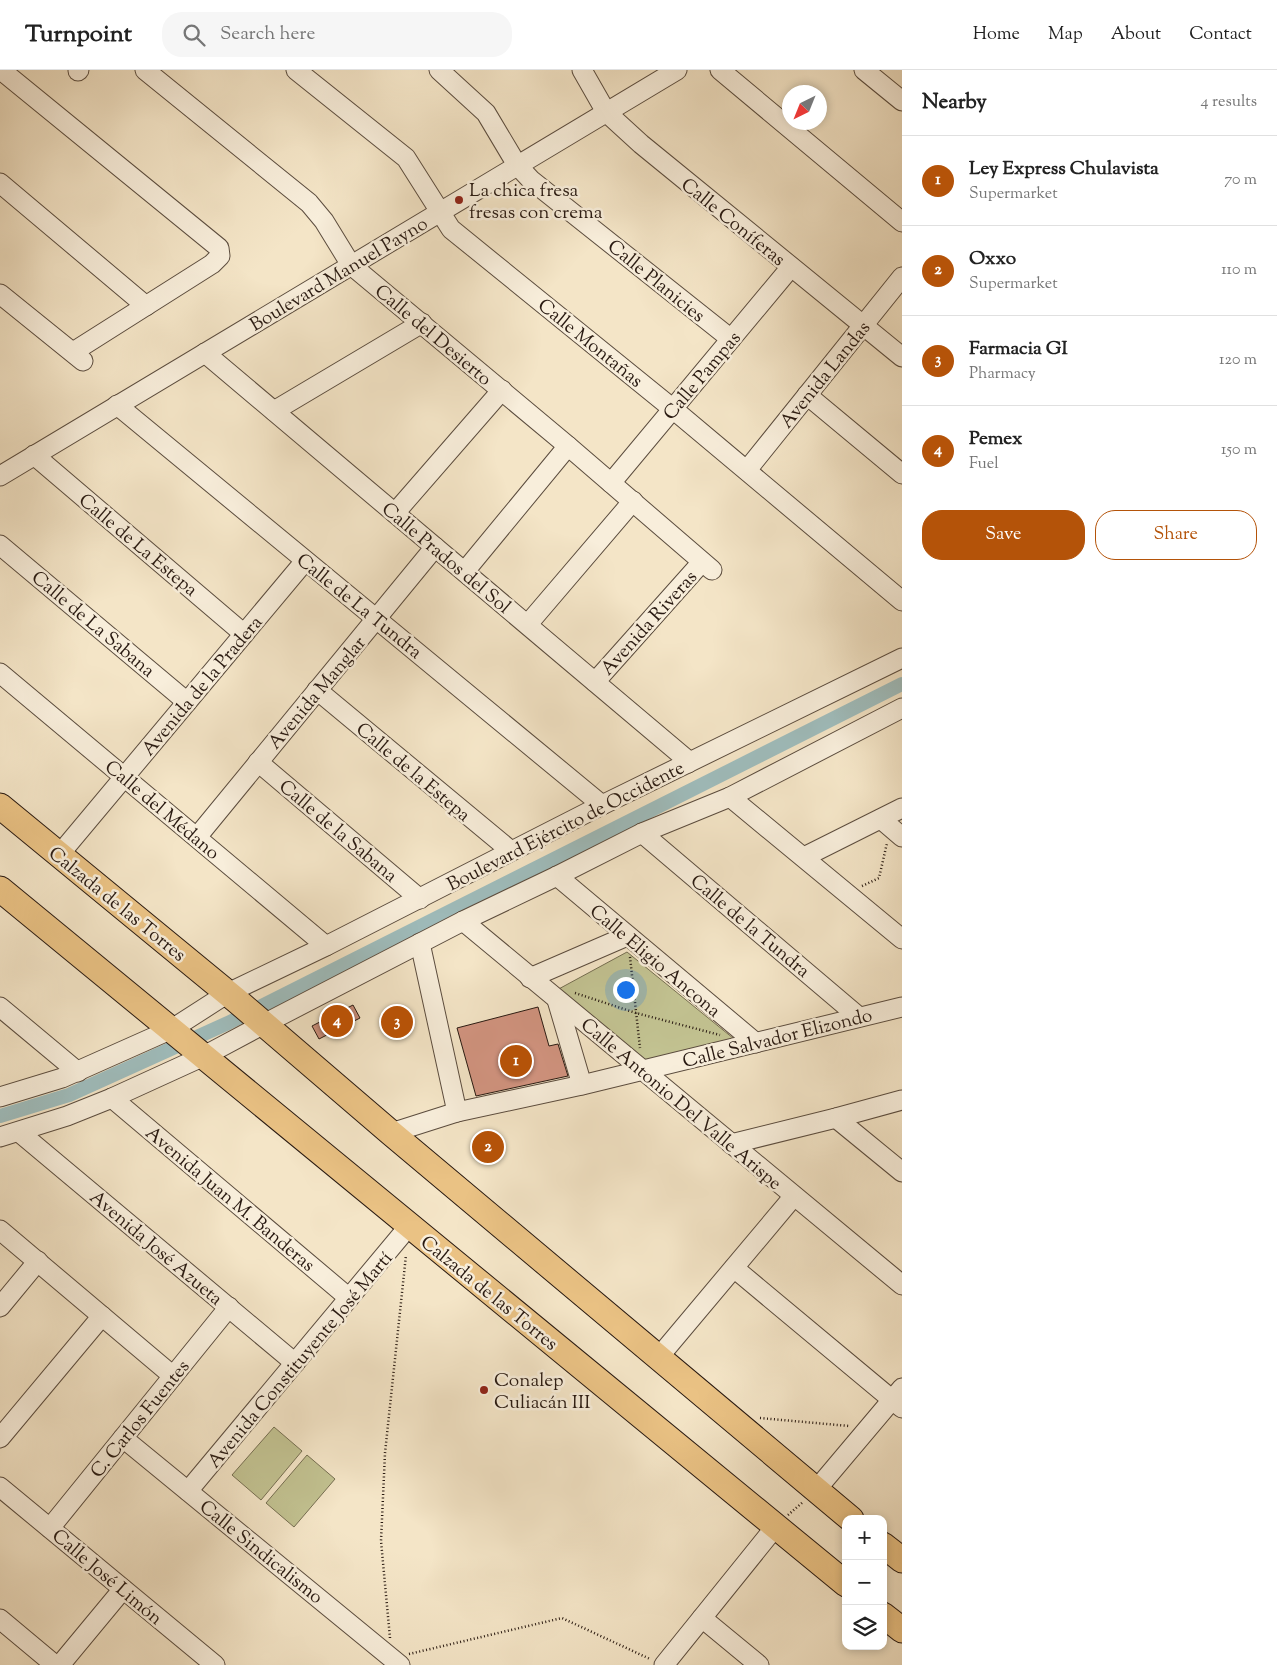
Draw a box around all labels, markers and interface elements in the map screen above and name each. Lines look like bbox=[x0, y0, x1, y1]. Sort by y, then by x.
search box bbox=[162, 12, 512, 57]
text: Turnpoint bbox=[25, 18, 132, 52]
icon: search bbox=[180, 21, 208, 49]
text: Search here bbox=[220, 21, 315, 48]
text: Home bbox=[973, 22, 1020, 48]
text: Map bbox=[1048, 22, 1083, 48]
text: About bbox=[1111, 22, 1161, 48]
text: Contact bbox=[1189, 22, 1252, 48]
north arrow bbox=[782, 85, 827, 130]
text: Nearby bbox=[922, 88, 987, 118]
text: 4 results bbox=[1201, 91, 1257, 114]
text: Ley Express Chulavista bbox=[969, 156, 1159, 183]
text: 1 bbox=[935, 169, 941, 192]
text: 70 m bbox=[1224, 169, 1257, 192]
street label: Calle Coníferas bbox=[674, 172, 790, 273]
place label: La chica fresa fresas con crema bbox=[469, 178, 603, 227]
text: Supermarket bbox=[969, 183, 1058, 206]
marker: La chica fresa fresas con crema bbox=[453, 194, 465, 206]
street label: Boulevard Manuel Payno bbox=[245, 211, 433, 339]
street label: Calle Planicies bbox=[601, 234, 710, 330]
text: Oxxo bbox=[969, 246, 1016, 273]
text: 2 bbox=[934, 259, 942, 282]
text: 110 m bbox=[1221, 259, 1257, 282]
text: Supermarket bbox=[969, 273, 1058, 296]
street label: Calle del Desierto bbox=[368, 279, 497, 393]
street label: Calle Montañas bbox=[531, 293, 648, 395]
street label: Avenida Landas bbox=[774, 316, 878, 435]
street label: Calle Pampas bbox=[658, 326, 748, 427]
text: Farmacia GI bbox=[969, 336, 1068, 363]
text: 3 bbox=[935, 349, 941, 372]
text: 120 m bbox=[1219, 349, 1257, 372]
text: Pharmacy bbox=[969, 363, 1036, 386]
text: Pemex bbox=[969, 426, 1022, 453]
text: 4 bbox=[934, 439, 942, 462]
text: 150 m bbox=[1221, 439, 1257, 462]
text: Fuel bbox=[969, 453, 999, 476]
street label: Calle de La Estepa bbox=[72, 488, 203, 604]
street label: Calle Prados del Sol bbox=[375, 497, 516, 621]
button: Save bbox=[922, 510, 1085, 560]
button: Share bbox=[1095, 510, 1257, 560]
street label: Calle de La Tundra bbox=[290, 548, 427, 666]
street label: Calle de La Sabana bbox=[25, 565, 160, 685]
street label: Avenida Riveras bbox=[595, 565, 704, 682]
street label: Avenida de la Pradera bbox=[136, 610, 270, 763]
street label: Avenida Manglar bbox=[263, 631, 373, 756]
street label: Calle de la Estepa bbox=[349, 717, 476, 829]
street label: Calle del Médano bbox=[98, 755, 225, 867]
street label: Boulevard Ejército de Occidente bbox=[443, 755, 689, 899]
street label: Calle de la Sabana bbox=[272, 774, 403, 890]
street label: Calzada de las Torres bbox=[42, 841, 191, 969]
street label: Calle de la Tundra bbox=[684, 869, 815, 985]
street label: Calle Eligio Ancona bbox=[583, 899, 726, 1025]
your location bbox=[613, 977, 639, 1003]
pin: 4 bbox=[321, 1002, 353, 1040]
pin: 3 bbox=[381, 1003, 413, 1041]
street label: Calle Salvador Elizondo bbox=[680, 1003, 875, 1076]
street label: Calle Antonio Del Valle Arispe bbox=[574, 1013, 787, 1197]
pin: 1 bbox=[500, 1042, 532, 1080]
street label: Avenida Juan M. Banderas bbox=[139, 1121, 320, 1279]
pin: 2 bbox=[472, 1128, 504, 1166]
street label: Avenida José Azueta bbox=[83, 1185, 228, 1313]
street label: Calzada de las Torres bbox=[414, 1230, 563, 1358]
street label: Avenida Constituyente José Martí bbox=[202, 1246, 400, 1475]
street label: C. Carlos Fuentes bbox=[85, 1355, 197, 1484]
place label: Conalep Culiacán III bbox=[494, 1368, 591, 1417]
marker: Conalep Culiacán III bbox=[478, 1384, 490, 1396]
street label: Calle Sindicalismo bbox=[193, 1495, 328, 1611]
map controls bbox=[842, 1515, 887, 1650]
button: + bbox=[842, 1515, 887, 1560]
street label: Calle José Limón bbox=[45, 1523, 168, 1632]
button: − bbox=[842, 1560, 887, 1605]
button: layers bbox=[842, 1605, 887, 1650]

